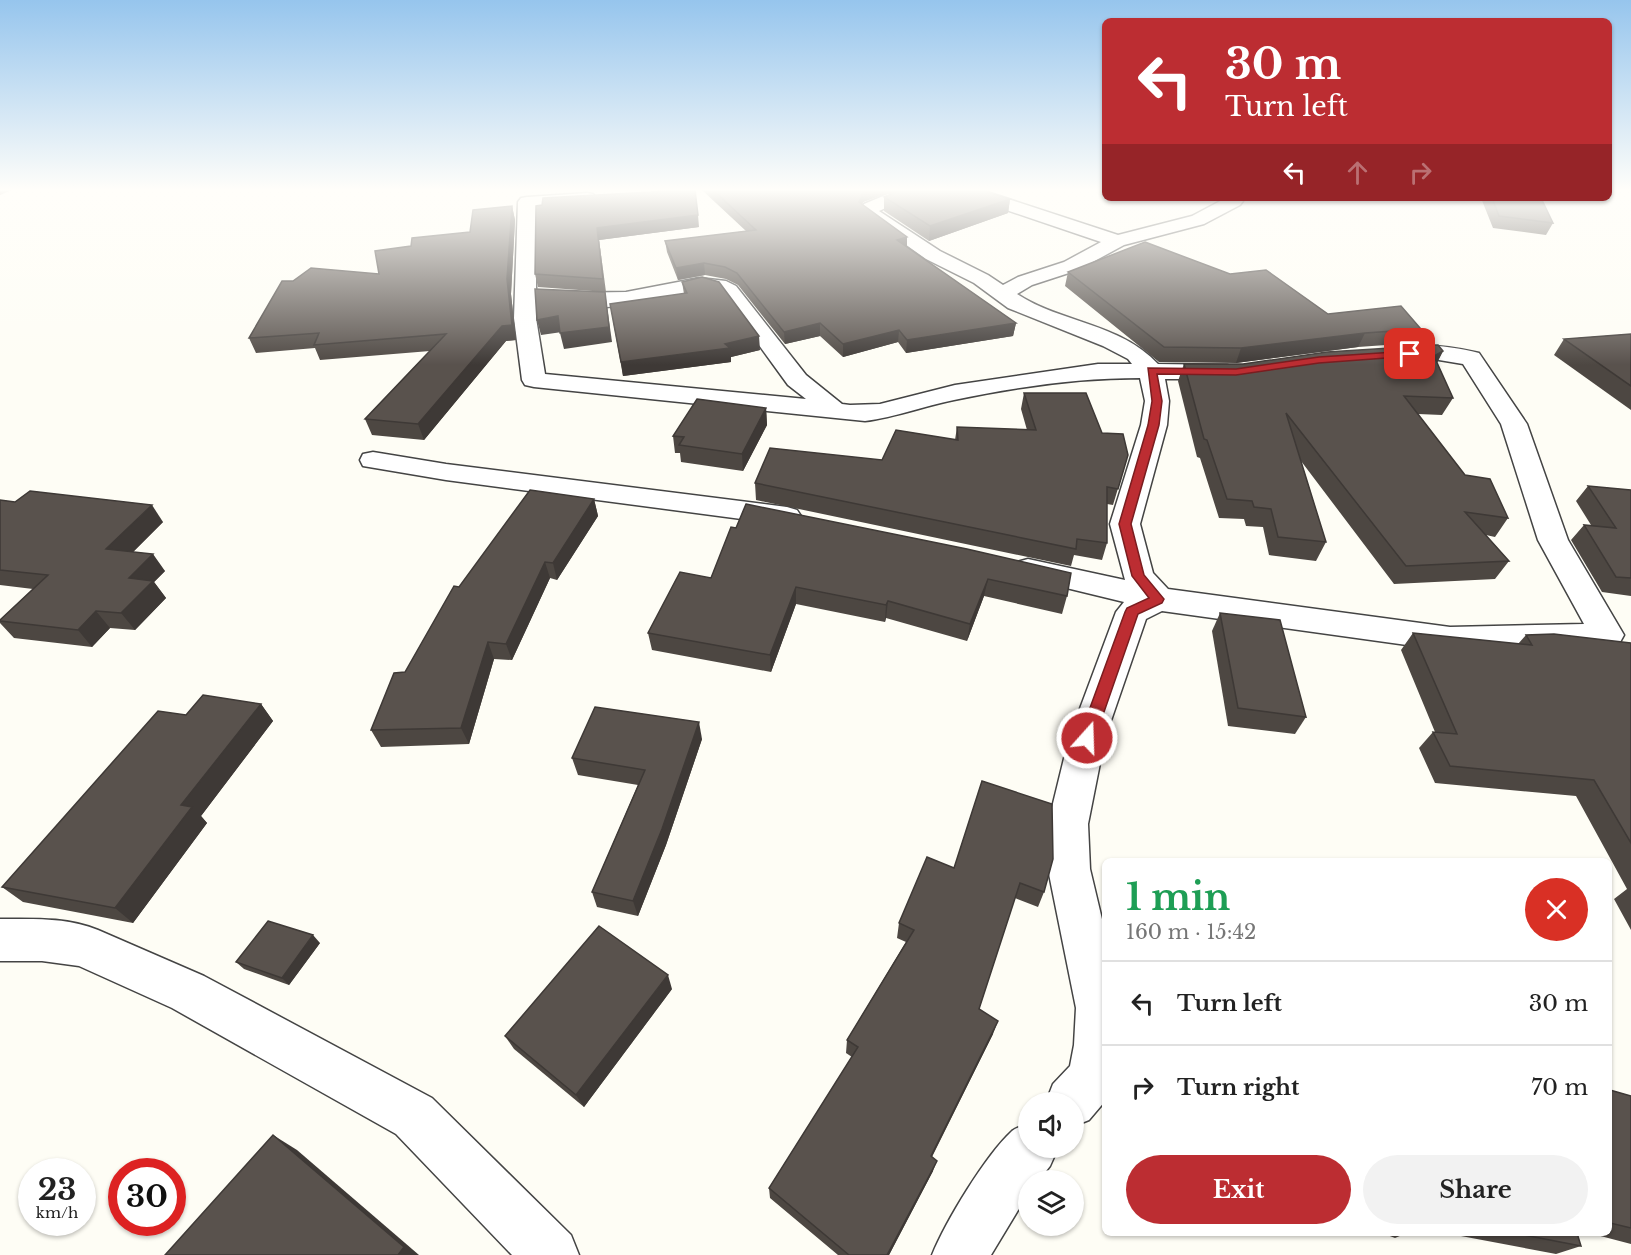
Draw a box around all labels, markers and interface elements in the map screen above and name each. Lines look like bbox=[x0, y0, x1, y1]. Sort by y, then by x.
text: 30 m bbox=[1225, 38, 1341, 90]
icon: left bbox=[1126, 42, 1204, 120]
text: Turn left bbox=[1225, 90, 1348, 123]
icon: left bbox=[1278, 156, 1311, 189]
icon: ahead bbox=[1341, 156, 1374, 189]
icon: right bbox=[1404, 156, 1437, 189]
pin bbox=[1384, 328, 1435, 379]
icon: arrive bbox=[1393, 337, 1426, 370]
position arrow bbox=[1055, 706, 1119, 770]
text: 1 min bbox=[1126, 875, 1230, 920]
button: close bbox=[1525, 878, 1588, 941]
text: 160 m · 15:42 bbox=[1126, 920, 1256, 944]
icon: left bbox=[1126, 987, 1159, 1020]
text: Turn left bbox=[1177, 990, 1282, 1017]
text: 30 m bbox=[1529, 990, 1588, 1017]
icon: right bbox=[1126, 1071, 1159, 1104]
text: Turn right bbox=[1177, 1074, 1299, 1101]
text: 70 m bbox=[1531, 1074, 1588, 1101]
map controls bbox=[1018, 1092, 1084, 1236]
button: sound bbox=[1018, 1092, 1084, 1158]
button: Exit bbox=[1126, 1155, 1351, 1224]
button: Share bbox=[1363, 1155, 1588, 1224]
speed limit sign: 30 bbox=[108, 1158, 186, 1236]
button: layers bbox=[1018, 1170, 1084, 1236]
text: 23 bbox=[38, 1171, 76, 1208]
text: km/h bbox=[36, 1203, 78, 1222]

